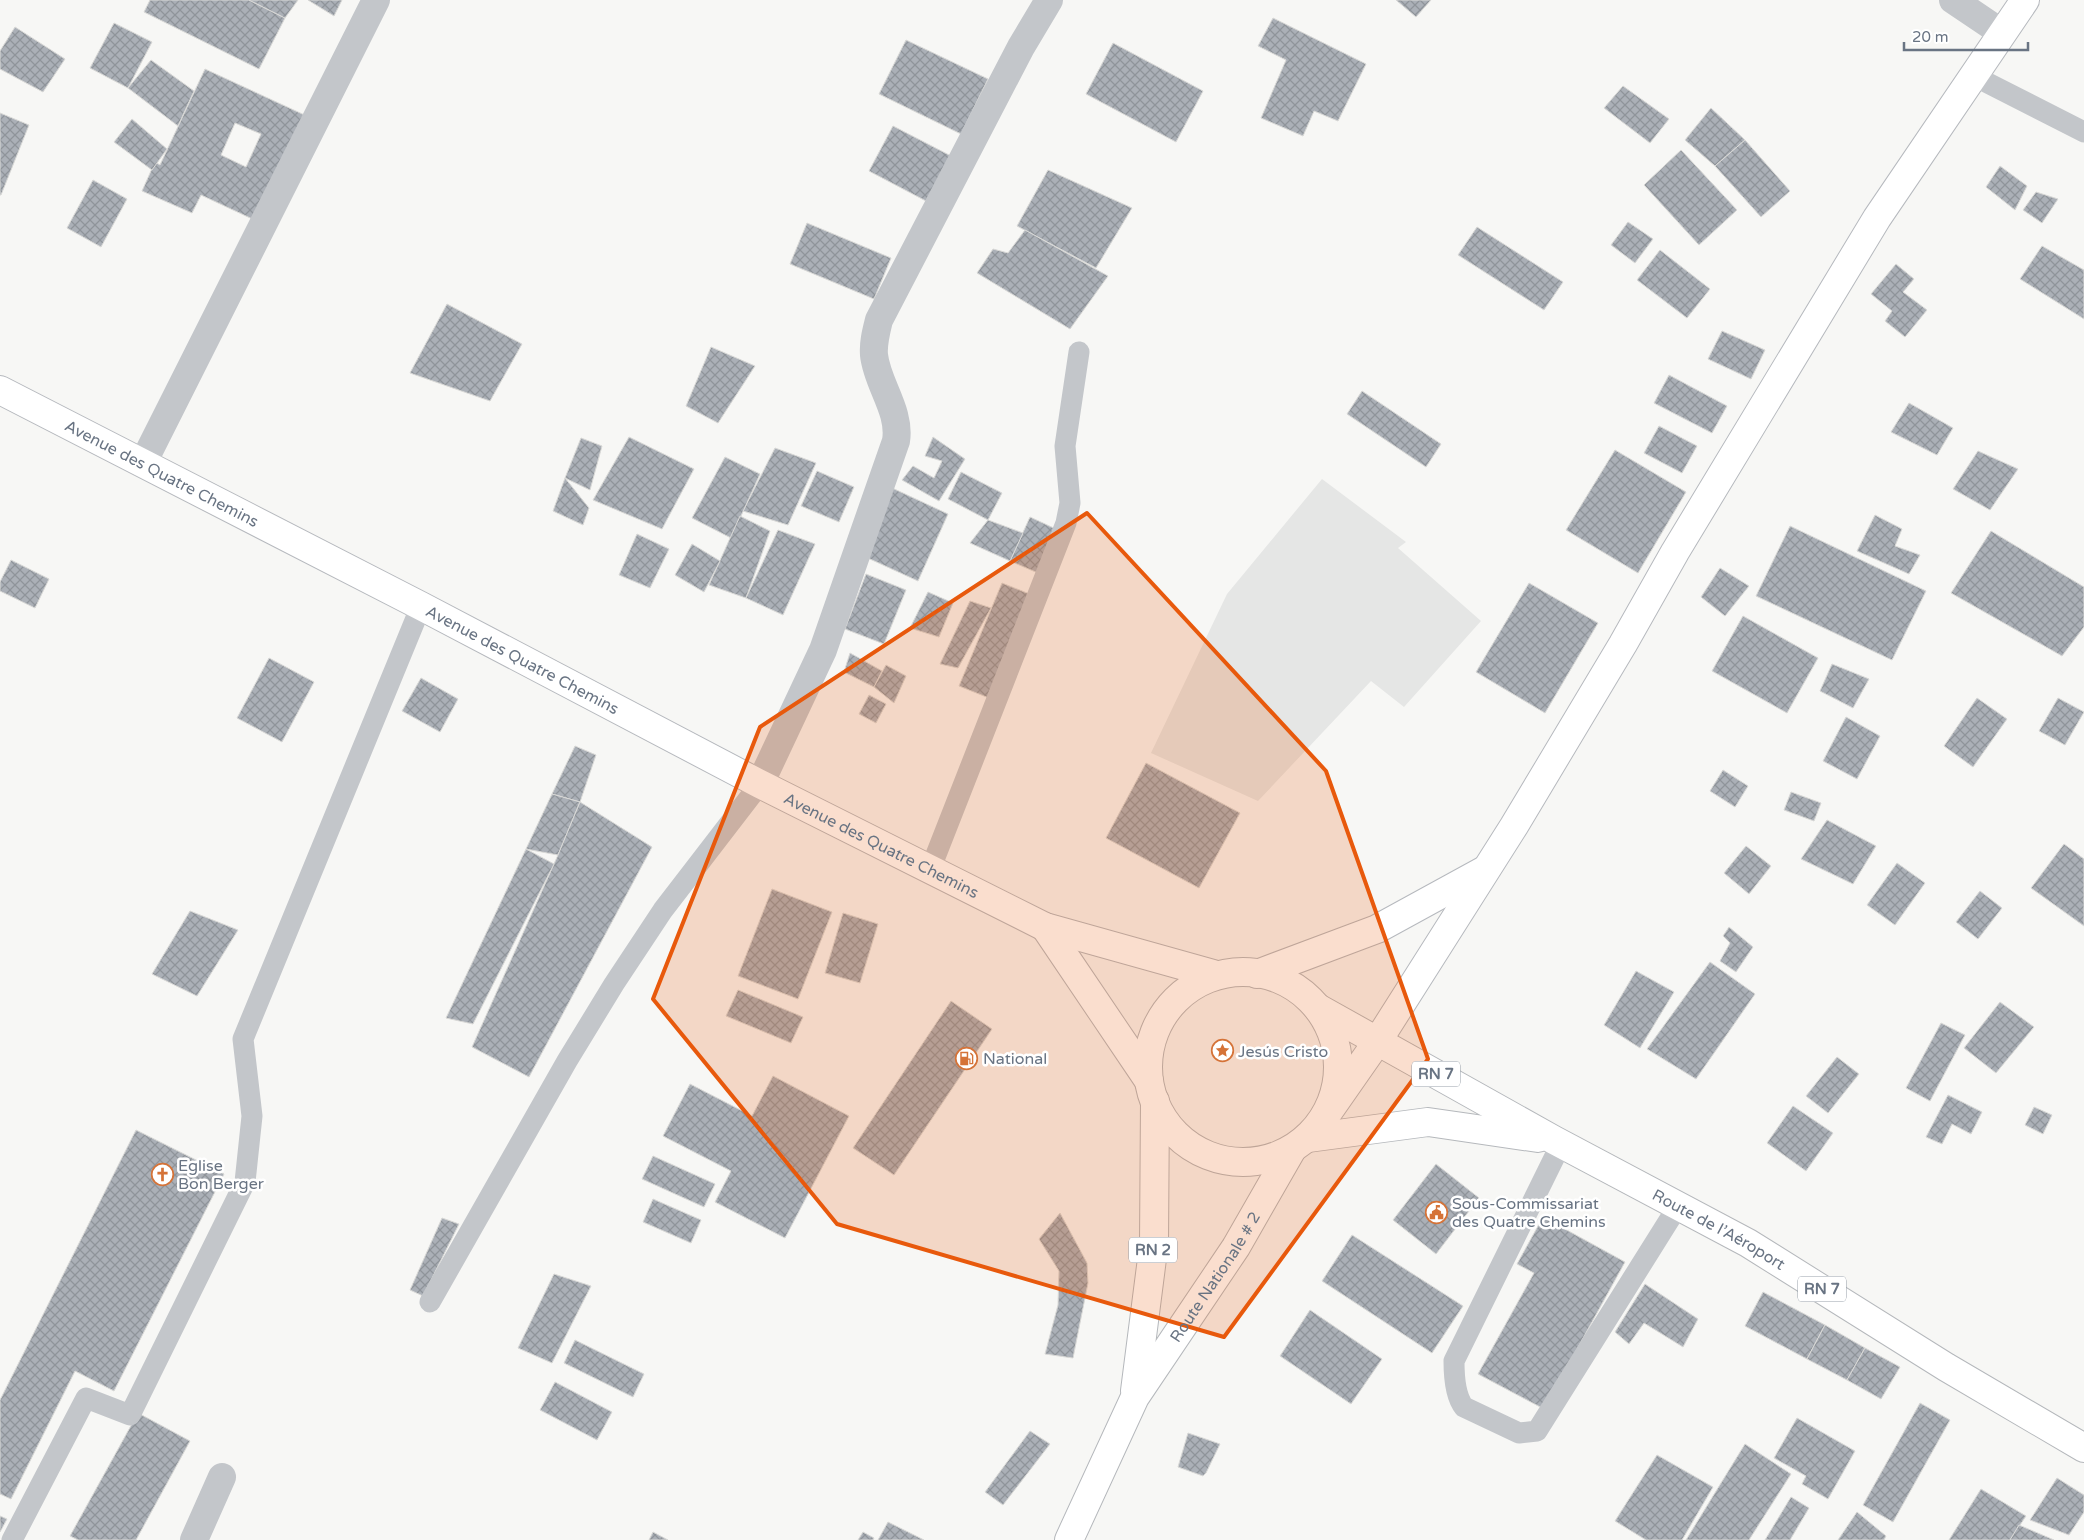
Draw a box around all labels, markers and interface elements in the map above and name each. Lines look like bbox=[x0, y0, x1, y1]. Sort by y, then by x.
scale bar bbox=[1904, 20, 2028, 52]
text: 20 m bbox=[1912, 28, 1949, 46]
street label: Avenue des Quatre Chemins bbox=[61, 416, 262, 532]
street label: Avenue des Quatre Chemins bbox=[422, 601, 622, 719]
street label: Avenue des Quatre Chemins bbox=[780, 789, 982, 903]
place icon: Jesús Cristo bbox=[1210, 1039, 1234, 1063]
place label: Jesús Cristo bbox=[1238, 1042, 1328, 1062]
fuel station icon: National bbox=[955, 1046, 979, 1070]
place label: National bbox=[983, 1049, 1047, 1069]
road number: RN 7 bbox=[1412, 1062, 1460, 1086]
place label: Eglise Bon Berger bbox=[178, 1156, 265, 1194]
church icon: Eglise Bon Berger bbox=[150, 1162, 174, 1186]
street label: Route de l’Aéroport bbox=[1649, 1185, 1789, 1275]
place label: Sous-Commissariat des Quatre Chemins bbox=[1452, 1194, 1606, 1232]
public building icon: Sous-Commissariat des Quatre Chemins bbox=[1424, 1200, 1448, 1224]
street label: Route Nationale # 2 bbox=[1166, 1208, 1265, 1346]
road number: RN 2 bbox=[1129, 1238, 1177, 1262]
road number: RN 7 bbox=[1798, 1276, 1846, 1302]

